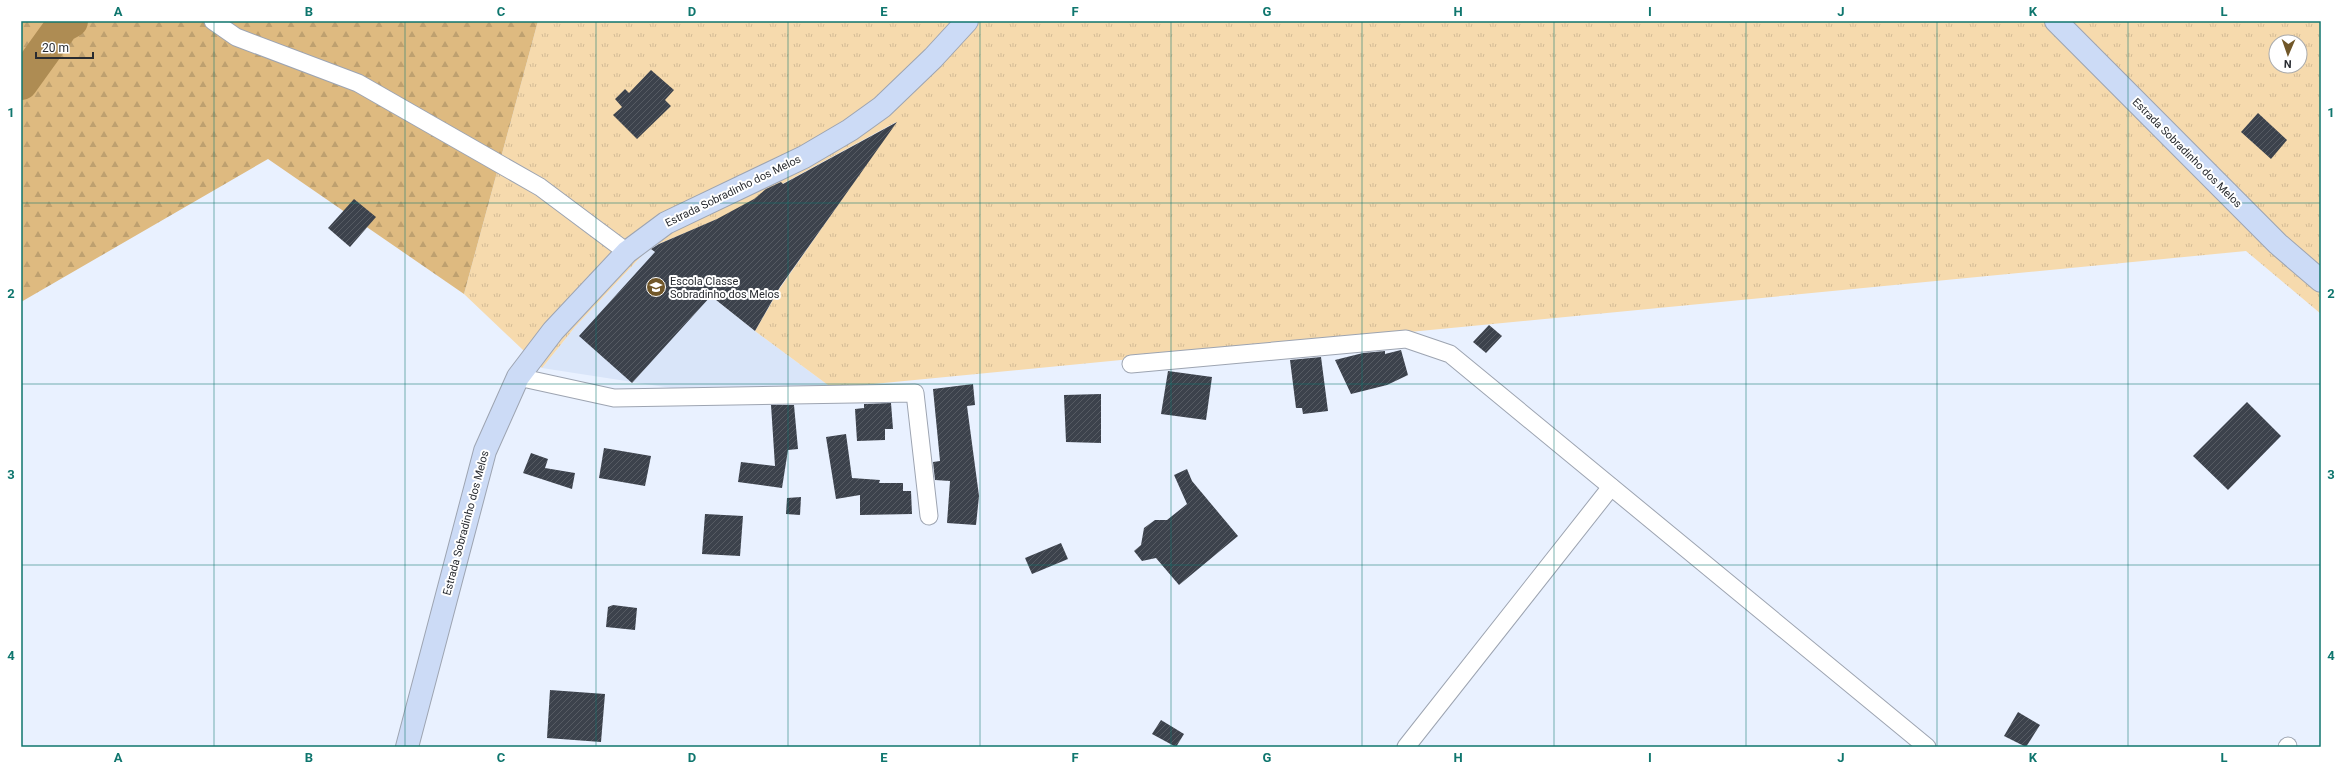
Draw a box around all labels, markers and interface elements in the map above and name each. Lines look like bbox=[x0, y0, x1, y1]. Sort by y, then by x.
text: A bbox=[114, 4, 123, 19]
text: B bbox=[305, 4, 313, 19]
text: C bbox=[497, 4, 506, 19]
text: D bbox=[688, 4, 696, 19]
text: E bbox=[880, 4, 888, 19]
text: F bbox=[1071, 4, 1079, 19]
text: G bbox=[1263, 4, 1272, 19]
text: H bbox=[1453, 4, 1463, 19]
text: I bbox=[1648, 4, 1652, 19]
text: J bbox=[1837, 4, 1845, 19]
text: K bbox=[2029, 4, 2038, 19]
text: L bbox=[2220, 4, 2228, 19]
scale bar bbox=[36, 34, 93, 60]
north arrow bbox=[2268, 34, 2308, 74]
text: 20 m bbox=[42, 41, 69, 55]
text: N bbox=[2283, 57, 2292, 70]
street label: Estrada Sobradinho dos Melos bbox=[2130, 96, 2245, 211]
text: 1 bbox=[7, 105, 15, 120]
text: 1 bbox=[2327, 105, 2335, 120]
street label: Estrada Sobradinho dos Melos bbox=[663, 152, 803, 230]
place label: Escola Classe Sobradinho dos Melos bbox=[670, 275, 780, 301]
school or university icon: Escola Classe Sobradinho dos Melos bbox=[645, 276, 667, 298]
text: 2 bbox=[7, 286, 15, 301]
text: 2 bbox=[2327, 286, 2335, 301]
street label: Estrada Sobradinho dos Melos bbox=[440, 449, 492, 597]
text: 3 bbox=[7, 467, 15, 482]
text: 3 bbox=[2327, 467, 2335, 482]
text: 4 bbox=[7, 648, 15, 663]
text: 4 bbox=[2327, 648, 2335, 663]
text: A bbox=[114, 750, 123, 765]
text: B bbox=[305, 750, 313, 765]
text: C bbox=[497, 750, 506, 765]
text: D bbox=[688, 750, 696, 765]
text: E bbox=[880, 750, 888, 765]
text: F bbox=[1071, 750, 1079, 765]
text: G bbox=[1263, 750, 1272, 765]
text: H bbox=[1453, 750, 1463, 765]
text: I bbox=[1648, 750, 1652, 765]
text: J bbox=[1837, 750, 1845, 765]
text: K bbox=[2029, 750, 2038, 765]
text: L bbox=[2220, 750, 2228, 765]

